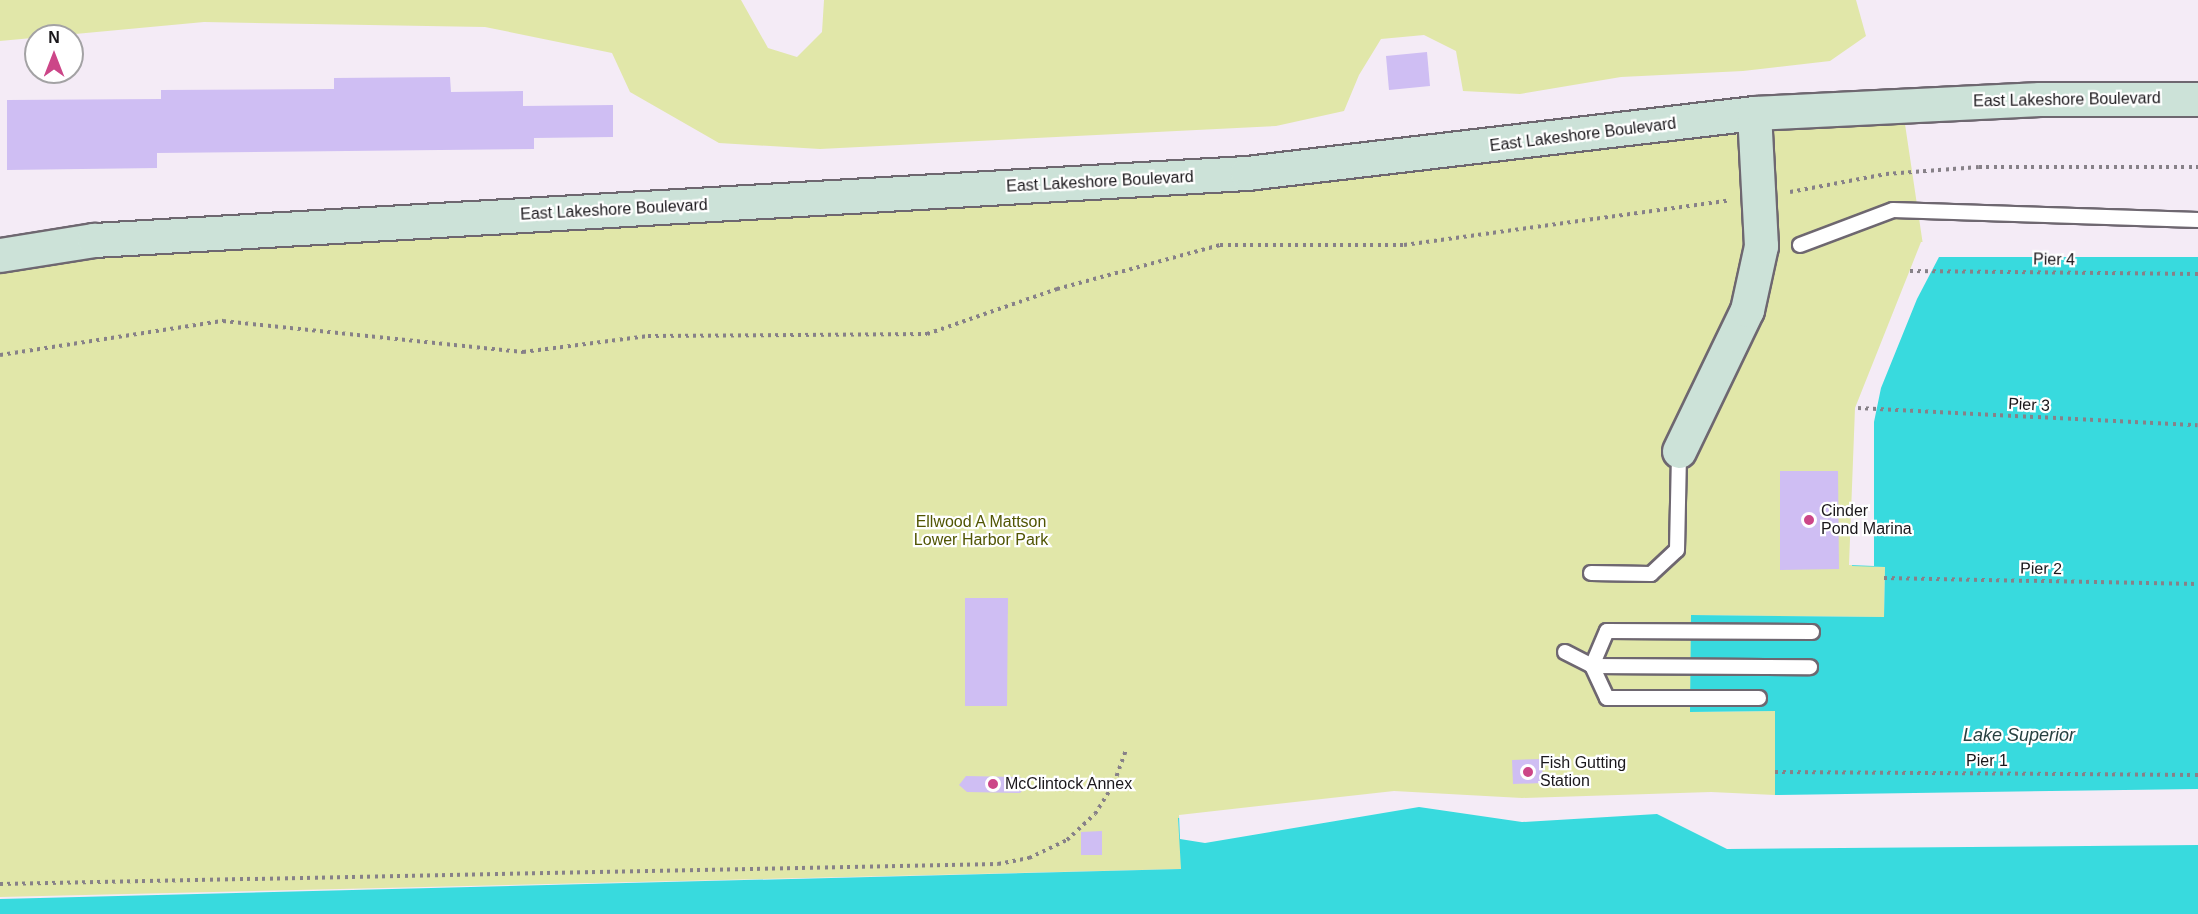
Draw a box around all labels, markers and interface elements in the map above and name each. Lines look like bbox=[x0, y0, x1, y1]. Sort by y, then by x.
north arrow bbox=[24, 24, 84, 84]
text: N bbox=[48, 29, 60, 46]
street label: East Lakeshore Boulevard bbox=[1973, 89, 2161, 111]
street label: East Lakeshore Boulevard bbox=[1489, 114, 1677, 156]
street label: East Lakeshore Boulevard bbox=[1006, 168, 1194, 196]
street label: East Lakeshore Boulevard bbox=[520, 196, 708, 224]
street label: Pier 4 bbox=[2033, 250, 2075, 270]
street label: Pier 3 bbox=[2008, 394, 2050, 416]
place label: Cinder Pond Marina bbox=[1821, 501, 1912, 539]
park label: Ellwood A Mattson Lower Harbor Park bbox=[914, 512, 1048, 550]
marker: Cinder Pond Marina bbox=[1802, 513, 1816, 527]
street label: Pier 2 bbox=[2020, 559, 2062, 579]
water label: Lake Superior bbox=[1963, 724, 2075, 746]
street label: Pier 1 bbox=[1966, 751, 2008, 771]
place label: Fish Gutting Station bbox=[1540, 753, 1626, 791]
marker: Fish Gutting Station bbox=[1521, 765, 1535, 779]
place label: McClintock Annex bbox=[1005, 774, 1133, 794]
marker: McClintock Annex bbox=[986, 777, 1000, 791]

